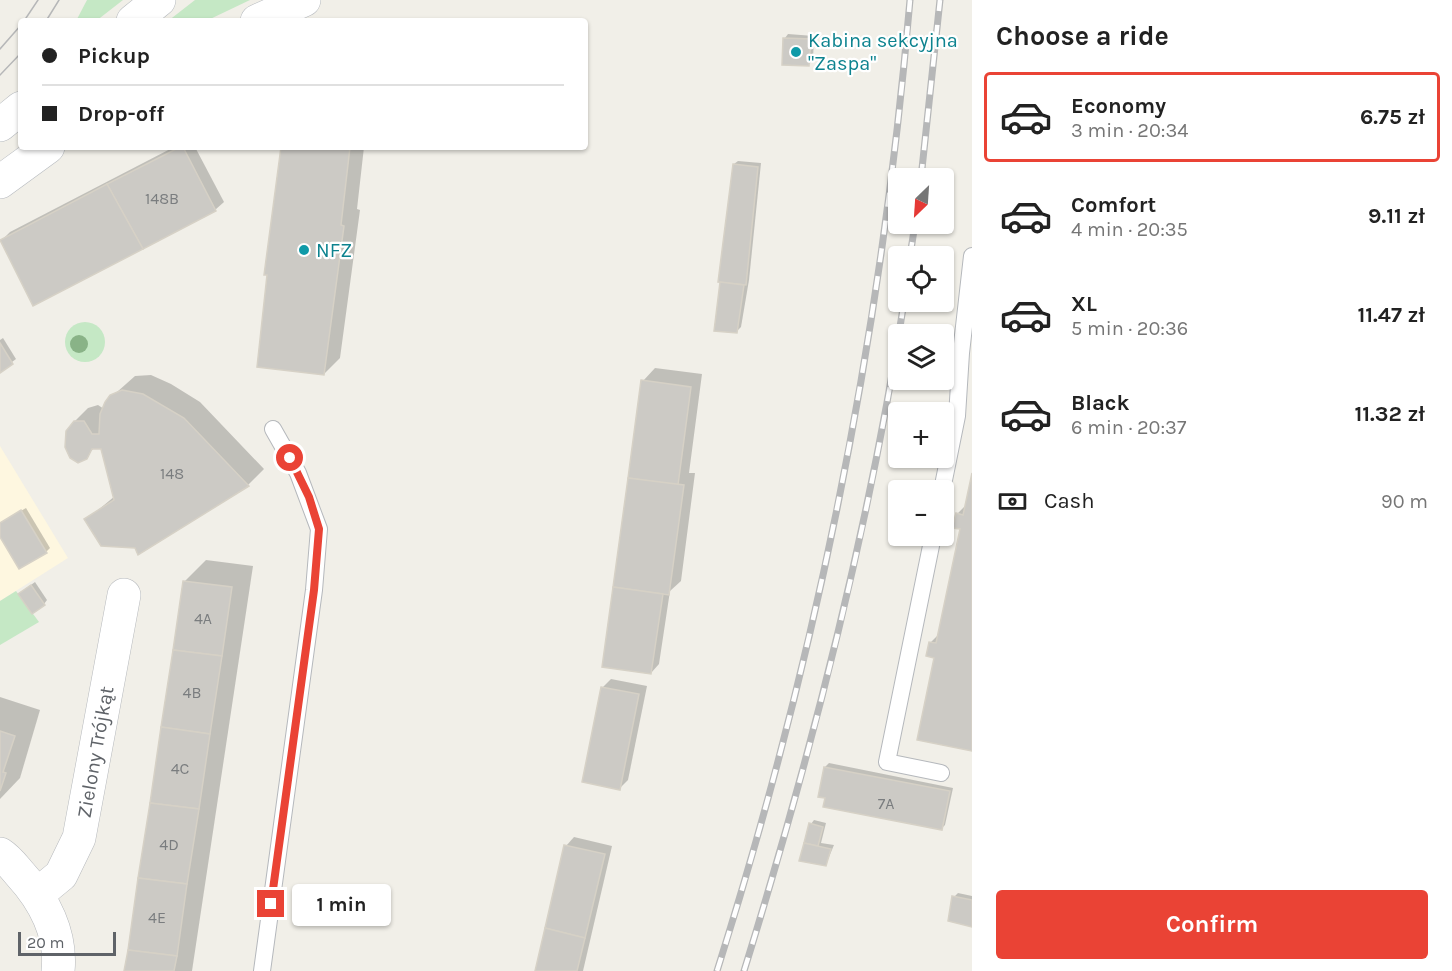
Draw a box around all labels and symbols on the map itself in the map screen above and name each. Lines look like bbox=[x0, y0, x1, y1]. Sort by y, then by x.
place label: Kabina sekcyjna "Zaspa" bbox=[808, 29, 958, 75]
marker: Kabina sekcyjna "Zaspa" bbox=[789, 45, 803, 59]
north arrow bbox=[888, 168, 954, 234]
house number: 148B bbox=[145, 189, 179, 208]
place label: NFZ bbox=[316, 239, 352, 262]
marker: NFZ bbox=[297, 243, 311, 257]
route start bbox=[276, 444, 303, 471]
house number: 148 bbox=[160, 464, 184, 483]
house number: 4A bbox=[194, 609, 212, 628]
house number: 4B bbox=[183, 683, 201, 702]
street label: Zielony Trójkąt bbox=[73, 684, 118, 820]
house number: 4C bbox=[171, 759, 190, 778]
house number: 7A bbox=[878, 794, 894, 813]
house number: 4D bbox=[159, 835, 179, 854]
callout: 1 min bbox=[292, 883, 391, 925]
route end bbox=[257, 890, 284, 917]
house number: 4E bbox=[148, 908, 166, 927]
scale bar bbox=[18, 929, 116, 956]

